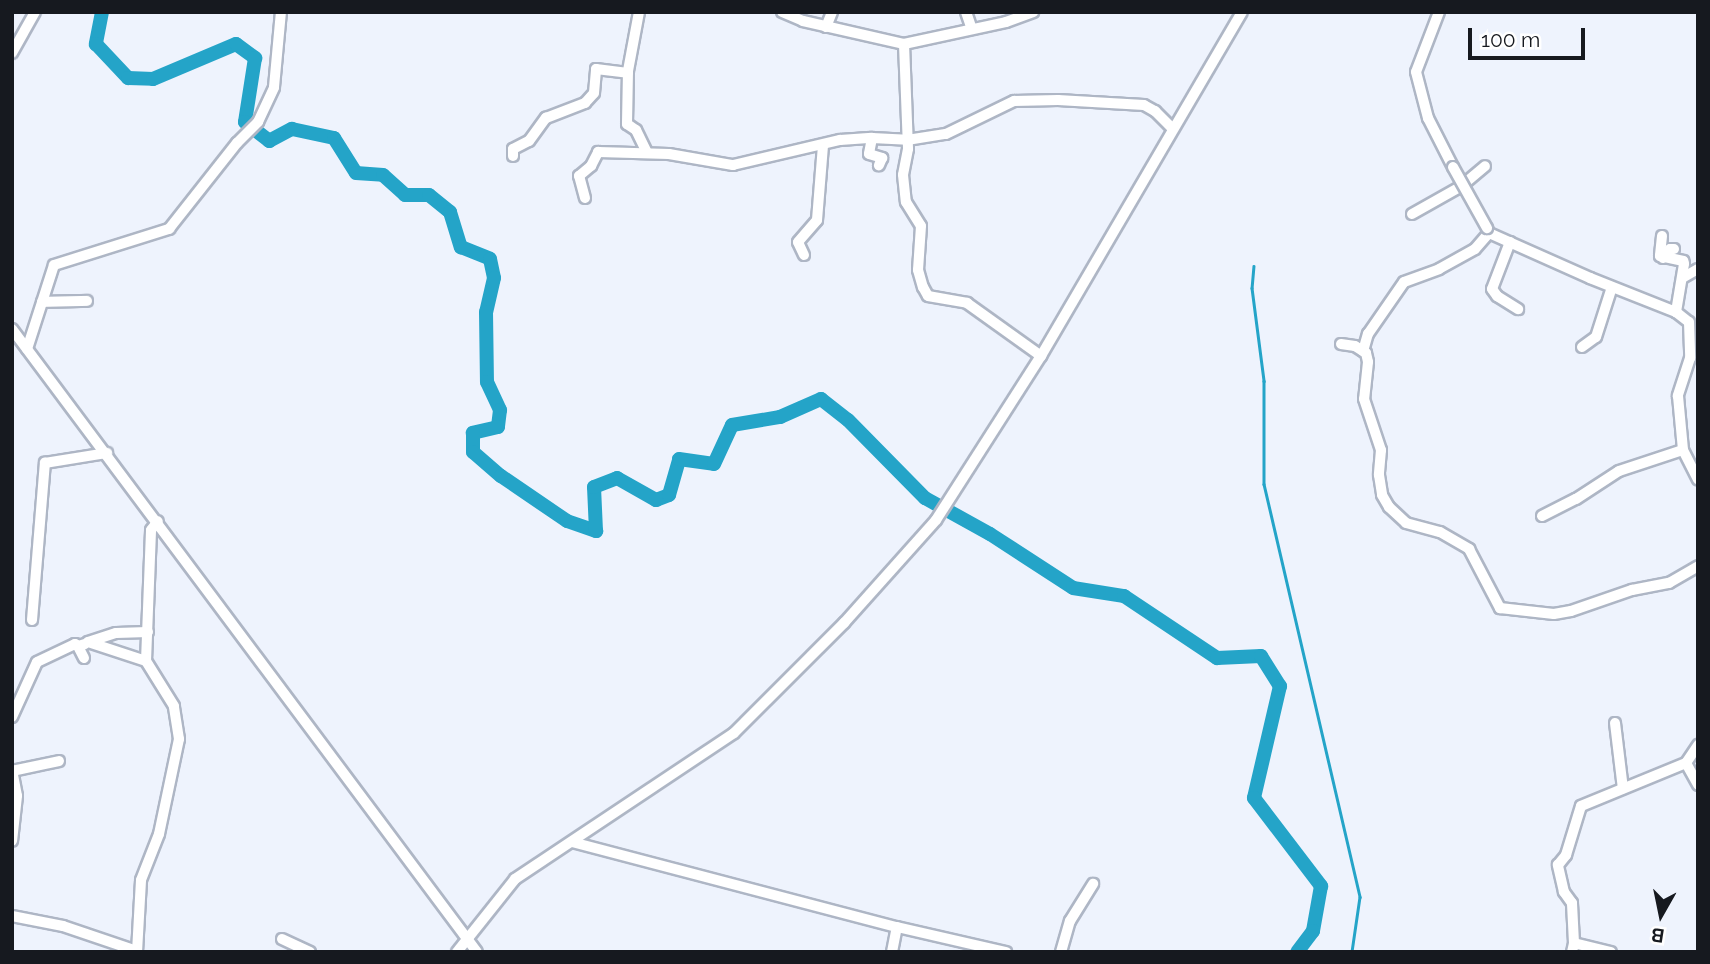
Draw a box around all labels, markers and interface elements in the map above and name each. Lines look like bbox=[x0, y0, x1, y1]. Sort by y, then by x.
scale bar bbox=[1472, 14, 1589, 58]
text: 100 m bbox=[1481, 27, 1540, 52]
north arrow bbox=[1626, 880, 1696, 950]
text: B bbox=[1650, 924, 1666, 948]

